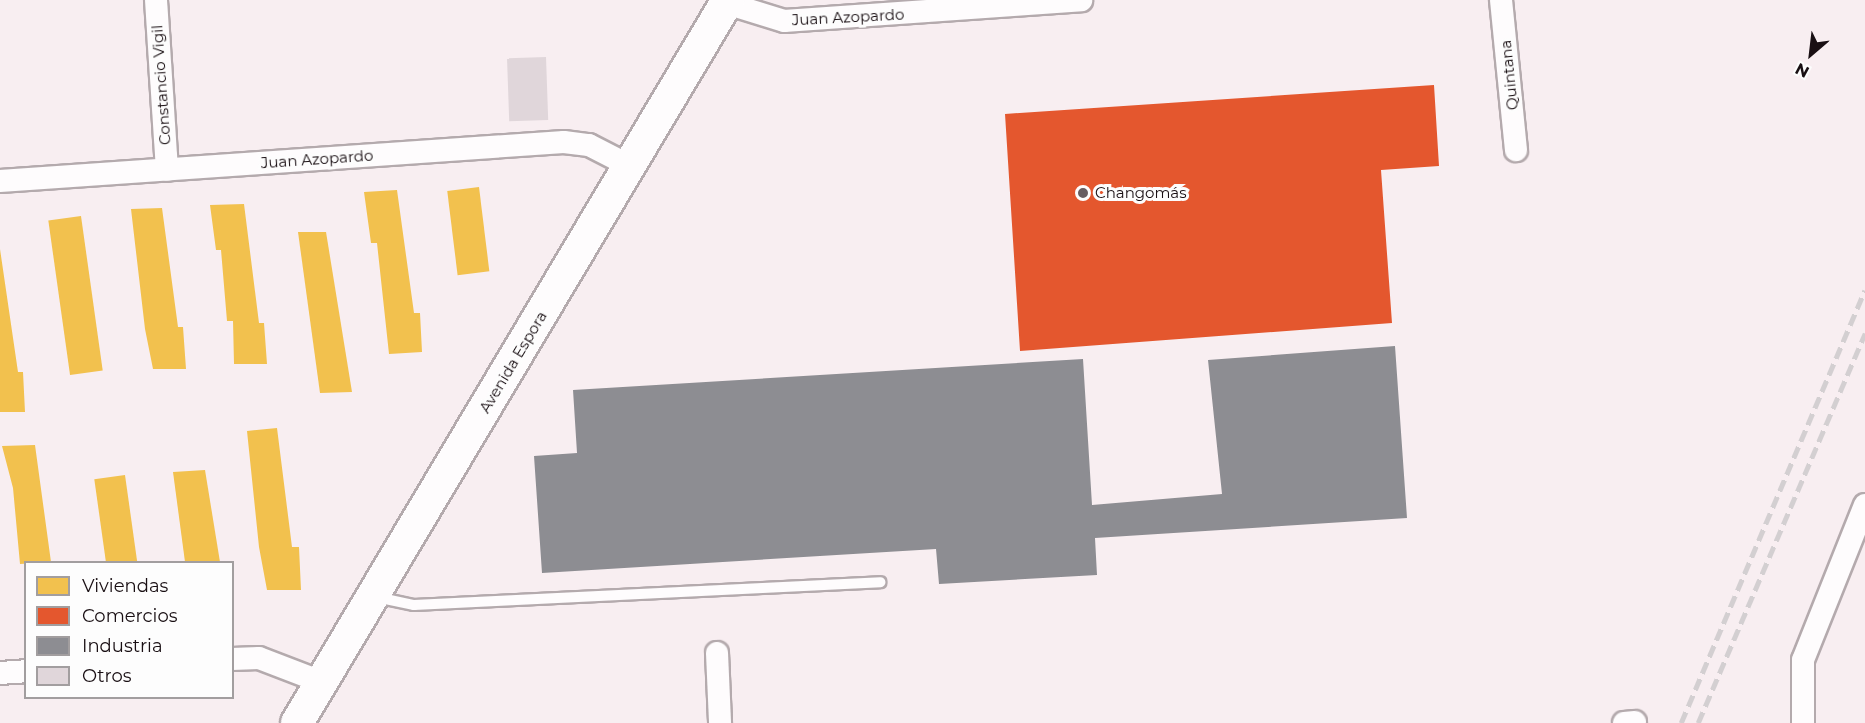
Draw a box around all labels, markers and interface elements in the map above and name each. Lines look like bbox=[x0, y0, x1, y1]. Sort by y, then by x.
street label: Juan Azopardo bbox=[791, 5, 905, 29]
street label: Constancio Vigil bbox=[148, 24, 174, 146]
north arrow bbox=[1781, 24, 1841, 84]
street label: Quintana bbox=[1496, 39, 1522, 111]
text: N bbox=[1792, 59, 1812, 82]
street label: Juan Azopardo bbox=[260, 146, 374, 172]
place label: Changomás bbox=[1095, 184, 1187, 202]
marker: Changomás bbox=[1076, 186, 1090, 200]
street label: Avenida Espora bbox=[476, 308, 550, 416]
legend bbox=[24, 561, 234, 699]
text: Viviendas bbox=[82, 575, 168, 597]
text: Comercios bbox=[82, 605, 178, 627]
text: Industria bbox=[82, 635, 163, 657]
text: Otros bbox=[82, 665, 132, 687]

